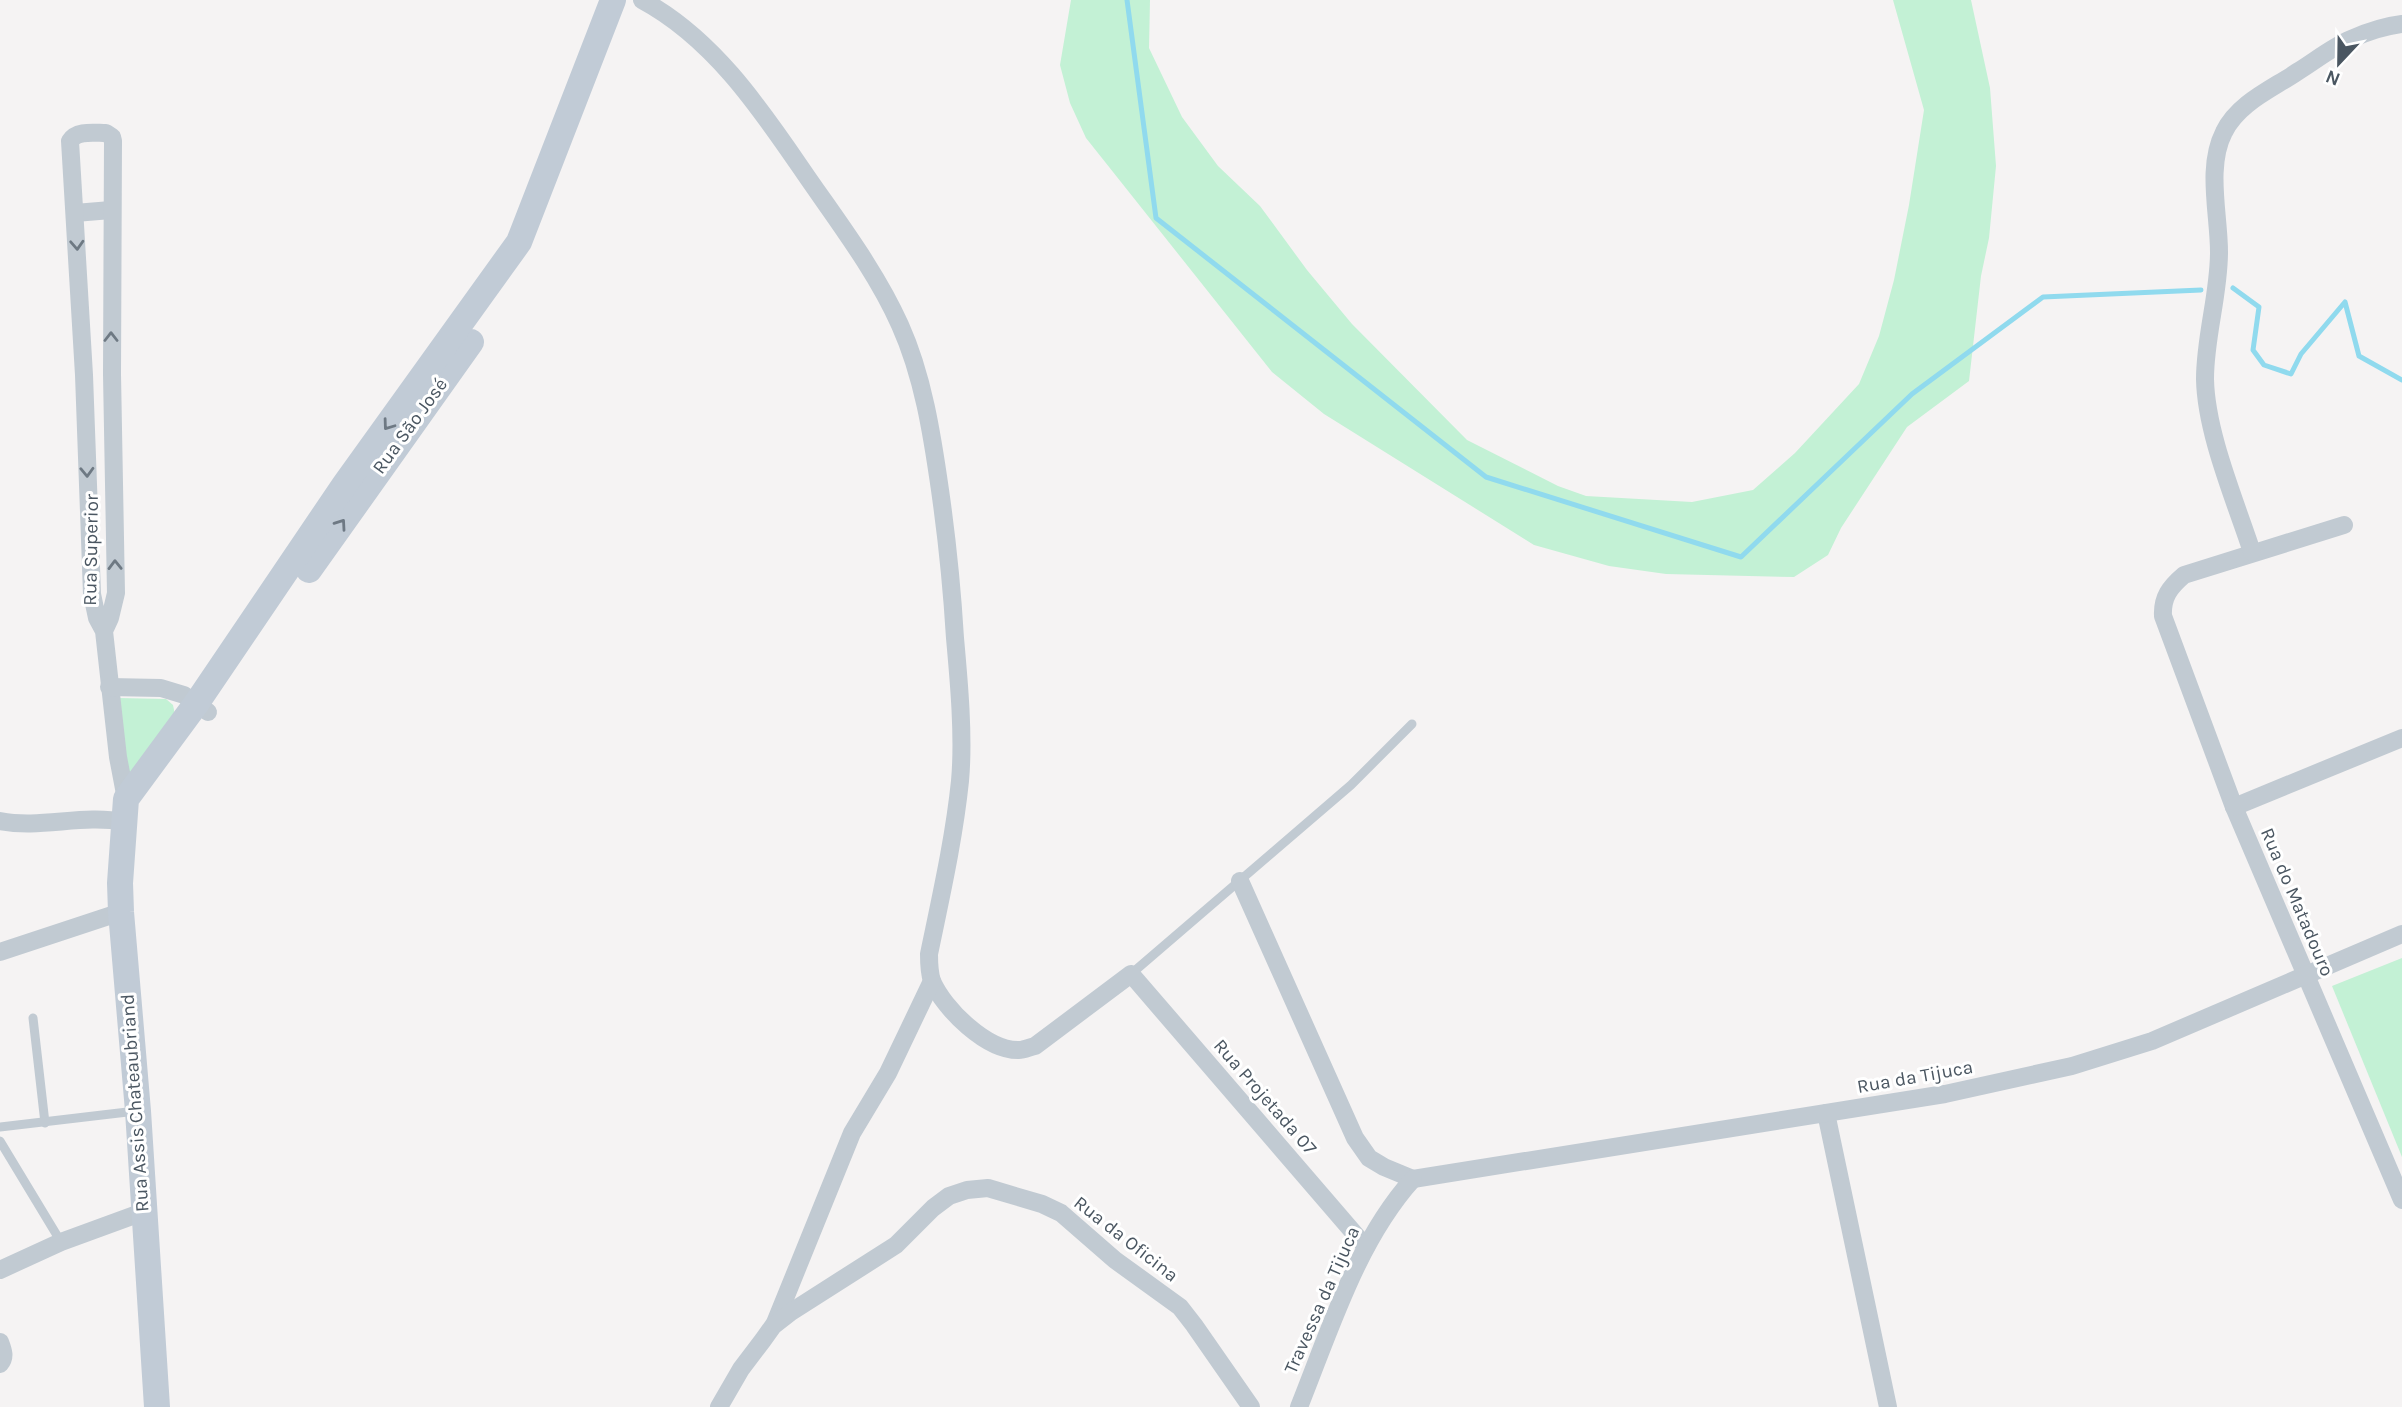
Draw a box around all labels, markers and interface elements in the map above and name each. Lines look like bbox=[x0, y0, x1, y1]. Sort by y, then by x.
north arrow bbox=[2304, 28, 2374, 98]
text: N bbox=[2323, 65, 2343, 91]
one-way arrow bbox=[69, 240, 84, 251]
one-way arrow bbox=[104, 332, 119, 343]
street label: Rua São José bbox=[368, 374, 452, 478]
one-way arrow bbox=[384, 417, 396, 430]
one-way arrow bbox=[80, 467, 95, 478]
street label: Rua Superior bbox=[79, 494, 103, 606]
one-way arrow bbox=[333, 519, 345, 532]
one-way arrow bbox=[107, 559, 123, 570]
street label: Rua do Matadouro bbox=[2256, 825, 2338, 979]
street label: Rua Assis Chateaubriand bbox=[116, 993, 154, 1213]
street label: Rua Projetada 07 bbox=[1209, 1035, 1321, 1159]
street label: Rua da Tijuca bbox=[1855, 1056, 1975, 1098]
street label: Rua da Oficina bbox=[1070, 1191, 1182, 1287]
street label: Travessa da Tijuca bbox=[1280, 1223, 1364, 1377]

